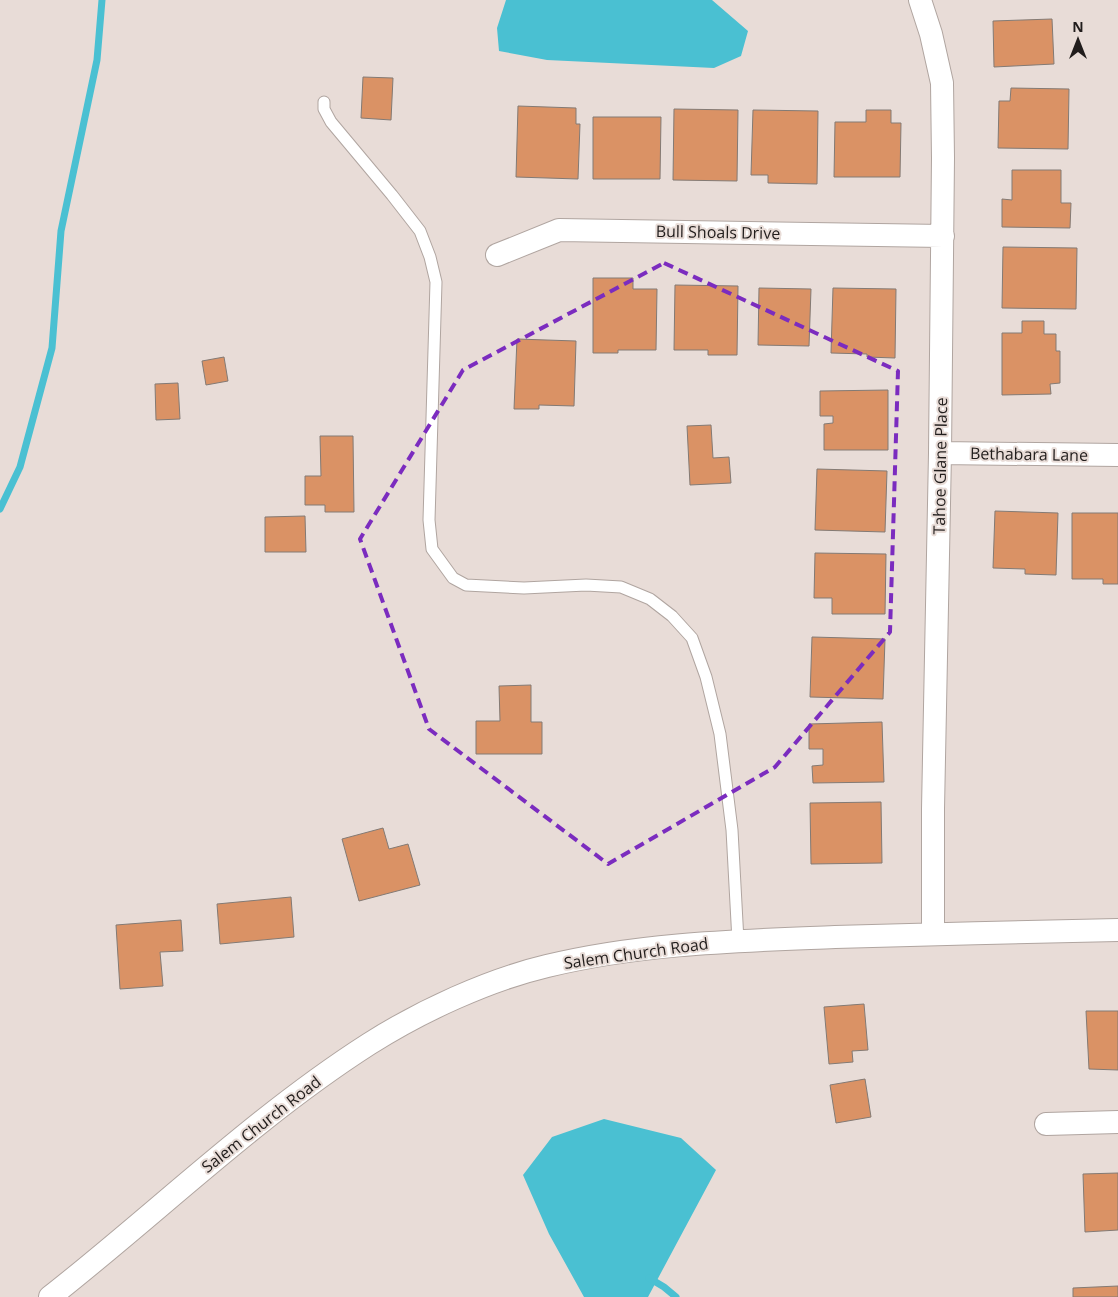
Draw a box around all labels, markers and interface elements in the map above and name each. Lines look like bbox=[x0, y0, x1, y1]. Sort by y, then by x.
north arrow bbox=[1053, 15, 1103, 65]
text: N bbox=[1072, 17, 1084, 36]
street label: Bull Shoals Drive bbox=[656, 220, 780, 244]
street label: Tahoe Glane Place bbox=[928, 397, 952, 535]
street label: Bethabara Lane bbox=[970, 442, 1088, 466]
street label: Salem Church Road bbox=[562, 932, 710, 974]
street label: Salem Church Road bbox=[197, 1070, 325, 1178]

